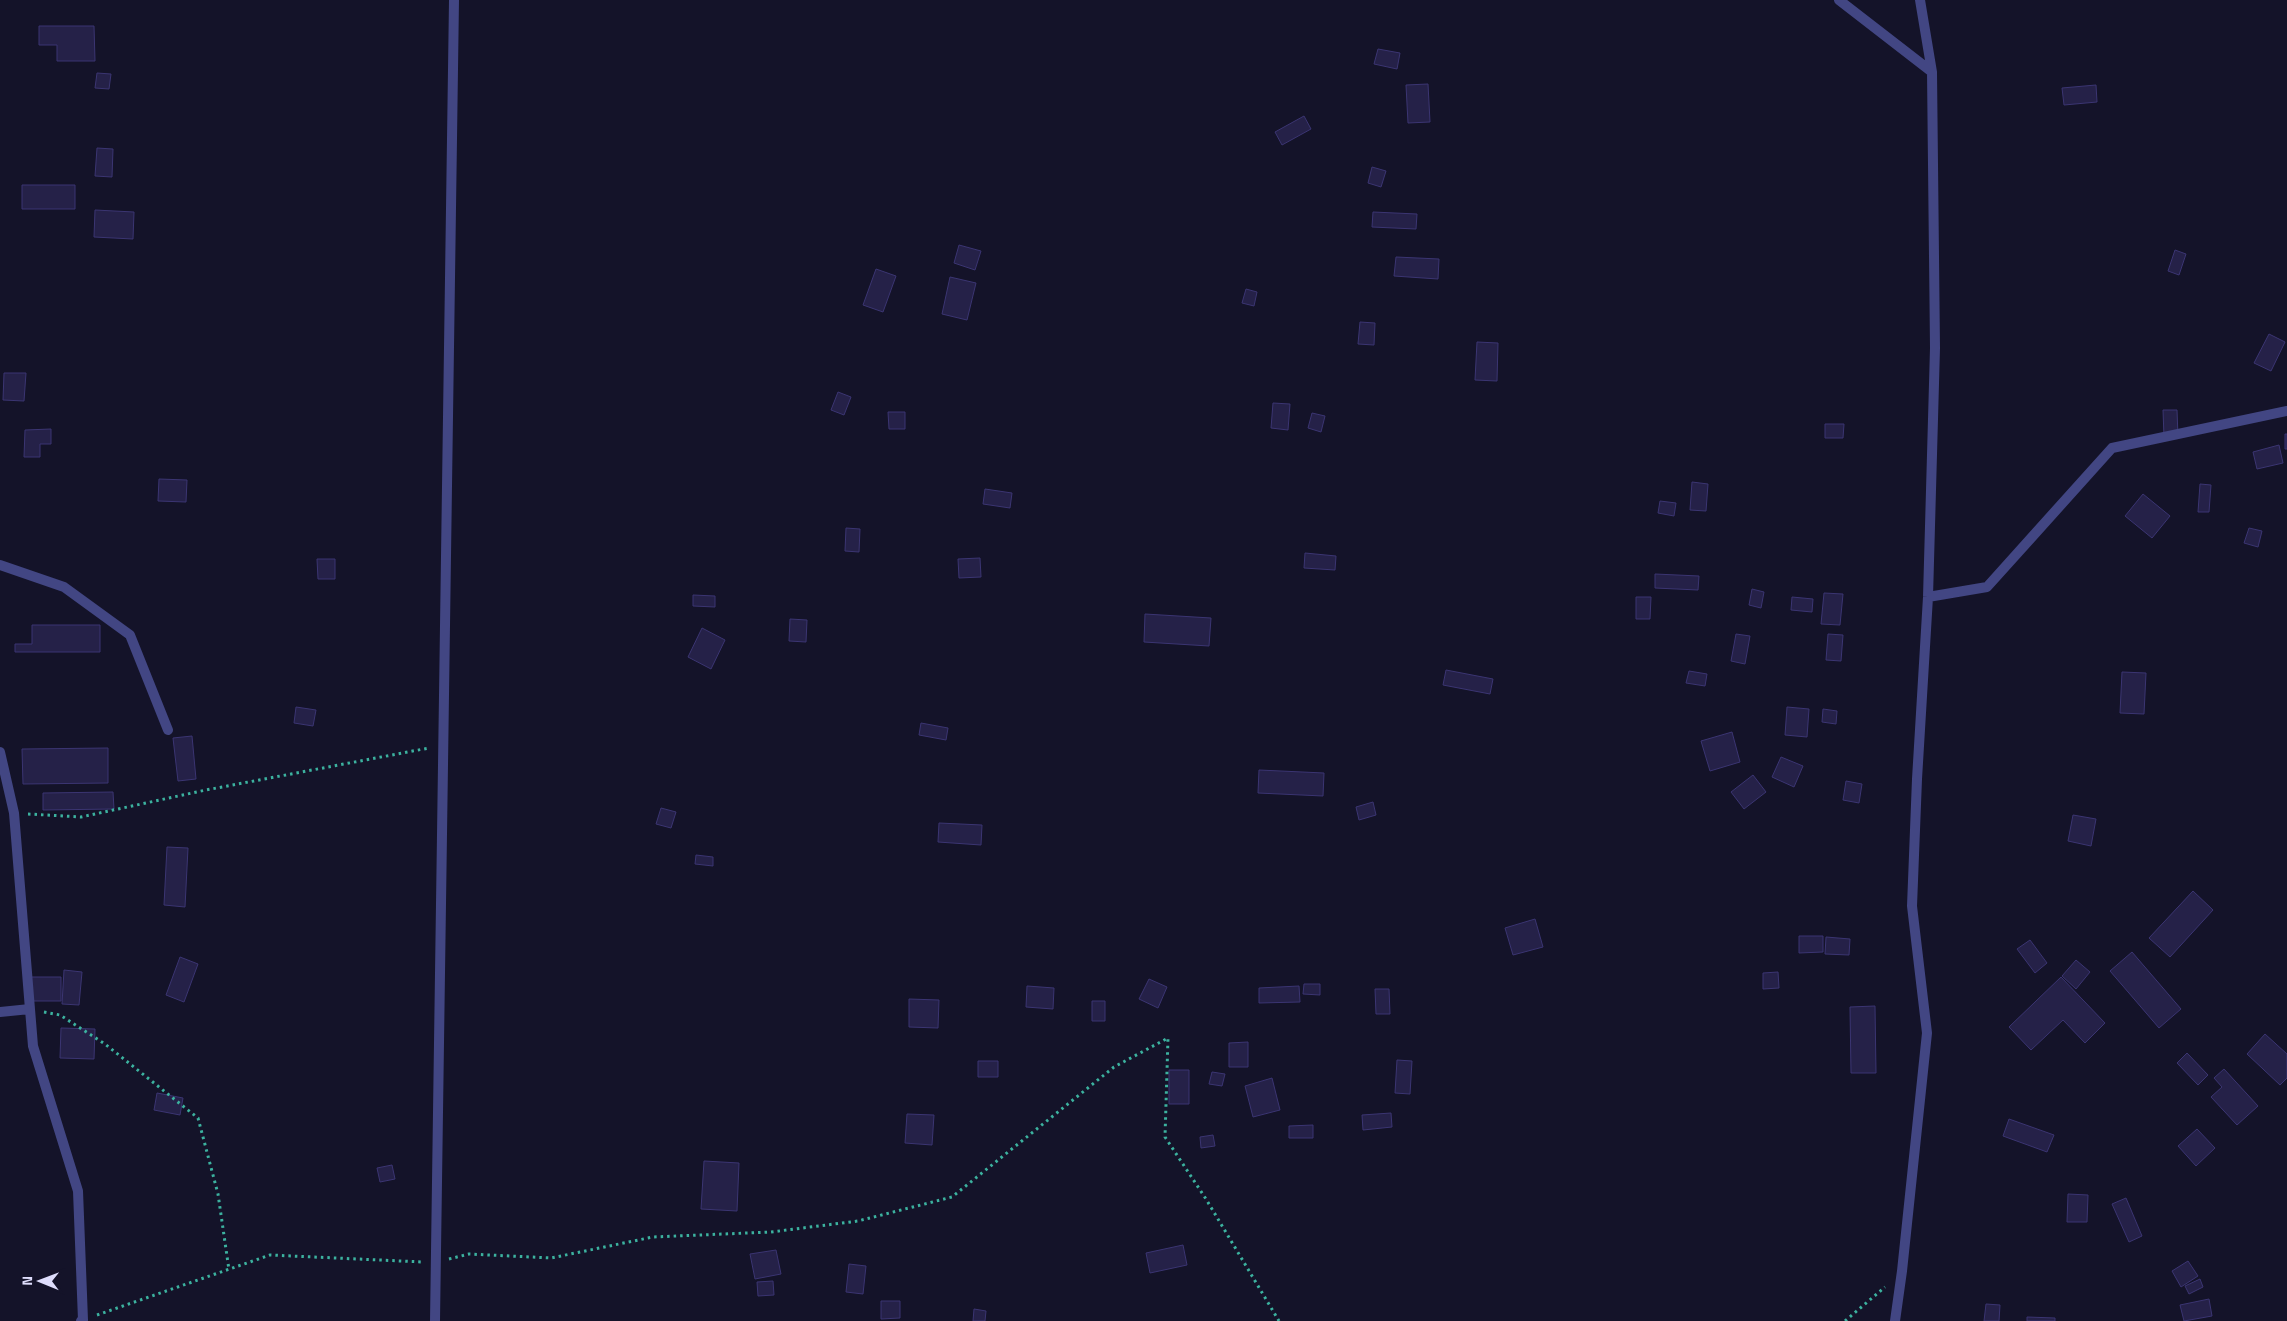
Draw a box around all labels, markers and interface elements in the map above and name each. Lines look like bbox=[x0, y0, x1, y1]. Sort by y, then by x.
north arrow bbox=[15, 1256, 65, 1306]
text: N bbox=[16, 1276, 37, 1286]

